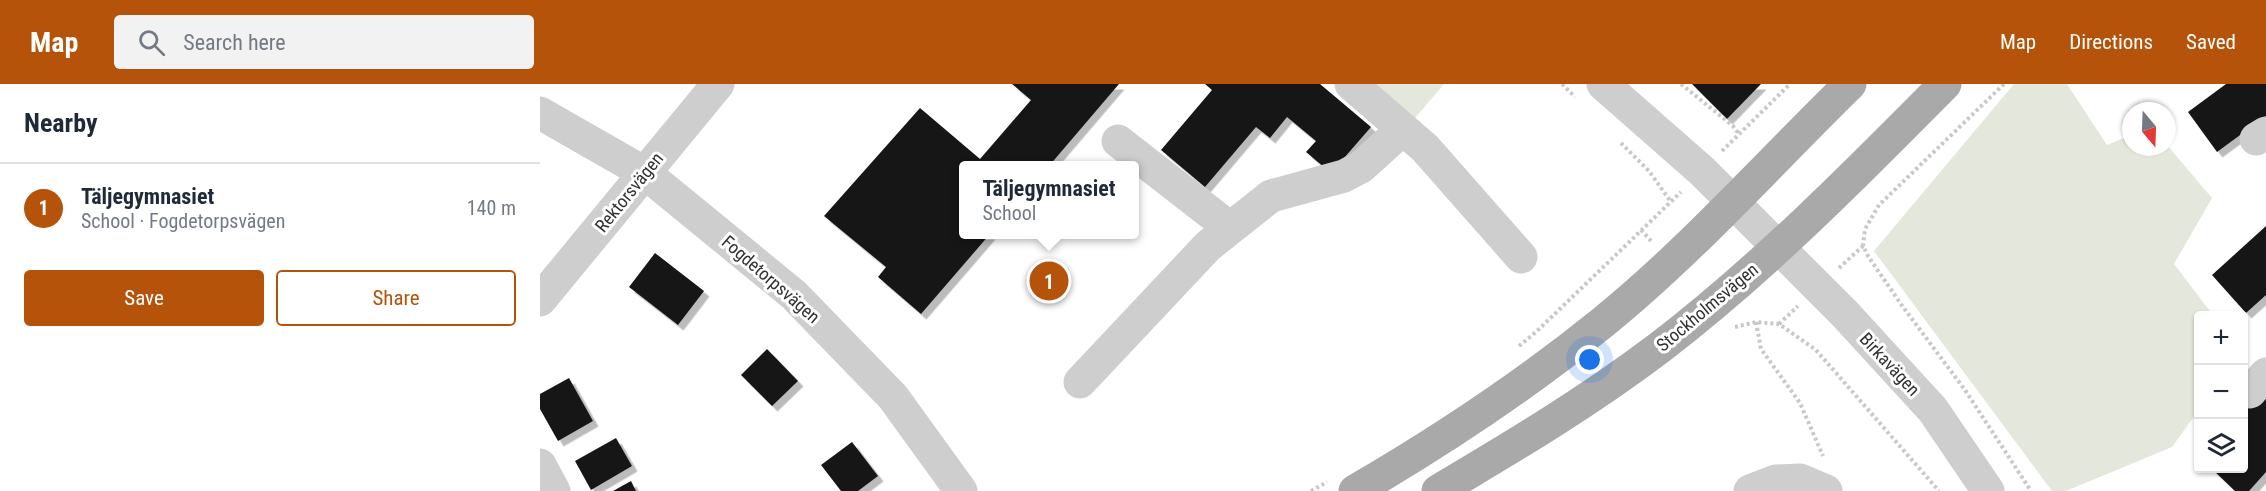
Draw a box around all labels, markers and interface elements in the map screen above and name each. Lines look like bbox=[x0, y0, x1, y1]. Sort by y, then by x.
search box bbox=[114, 15, 534, 69]
text: Map bbox=[30, 26, 78, 59]
icon: search bbox=[135, 26, 168, 59]
text: Search here bbox=[183, 30, 286, 55]
text: Map bbox=[2000, 30, 2036, 54]
text: Directions bbox=[2069, 30, 2153, 54]
text: Saved bbox=[2186, 30, 2236, 54]
north arrow bbox=[2122, 102, 2176, 156]
text: Nearby bbox=[24, 108, 98, 138]
street label: Rektorsvägen bbox=[591, 148, 667, 236]
popup bbox=[959, 161, 1139, 239]
text: Täljegymnasiet bbox=[982, 176, 1116, 201]
text: Täljegymnasiet bbox=[81, 184, 214, 209]
text: 1 bbox=[38, 196, 49, 220]
text: 140 m bbox=[467, 196, 516, 220]
text: School bbox=[982, 201, 1036, 225]
text: School · Fogdetorpsvägen bbox=[81, 209, 285, 233]
street label: Fogdetorpsvägen bbox=[718, 231, 824, 327]
pin: 1 bbox=[1030, 258, 1068, 304]
street label: Stockholmsvägen bbox=[1652, 259, 1762, 355]
button: Save bbox=[24, 270, 264, 326]
button: Share bbox=[276, 270, 516, 326]
map controls bbox=[2194, 311, 2248, 473]
button: + bbox=[2194, 311, 2248, 365]
street label: Birkavägen bbox=[1856, 328, 1924, 400]
your location bbox=[1575, 345, 1604, 374]
button: − bbox=[2194, 365, 2248, 419]
button: layers bbox=[2194, 419, 2248, 473]

